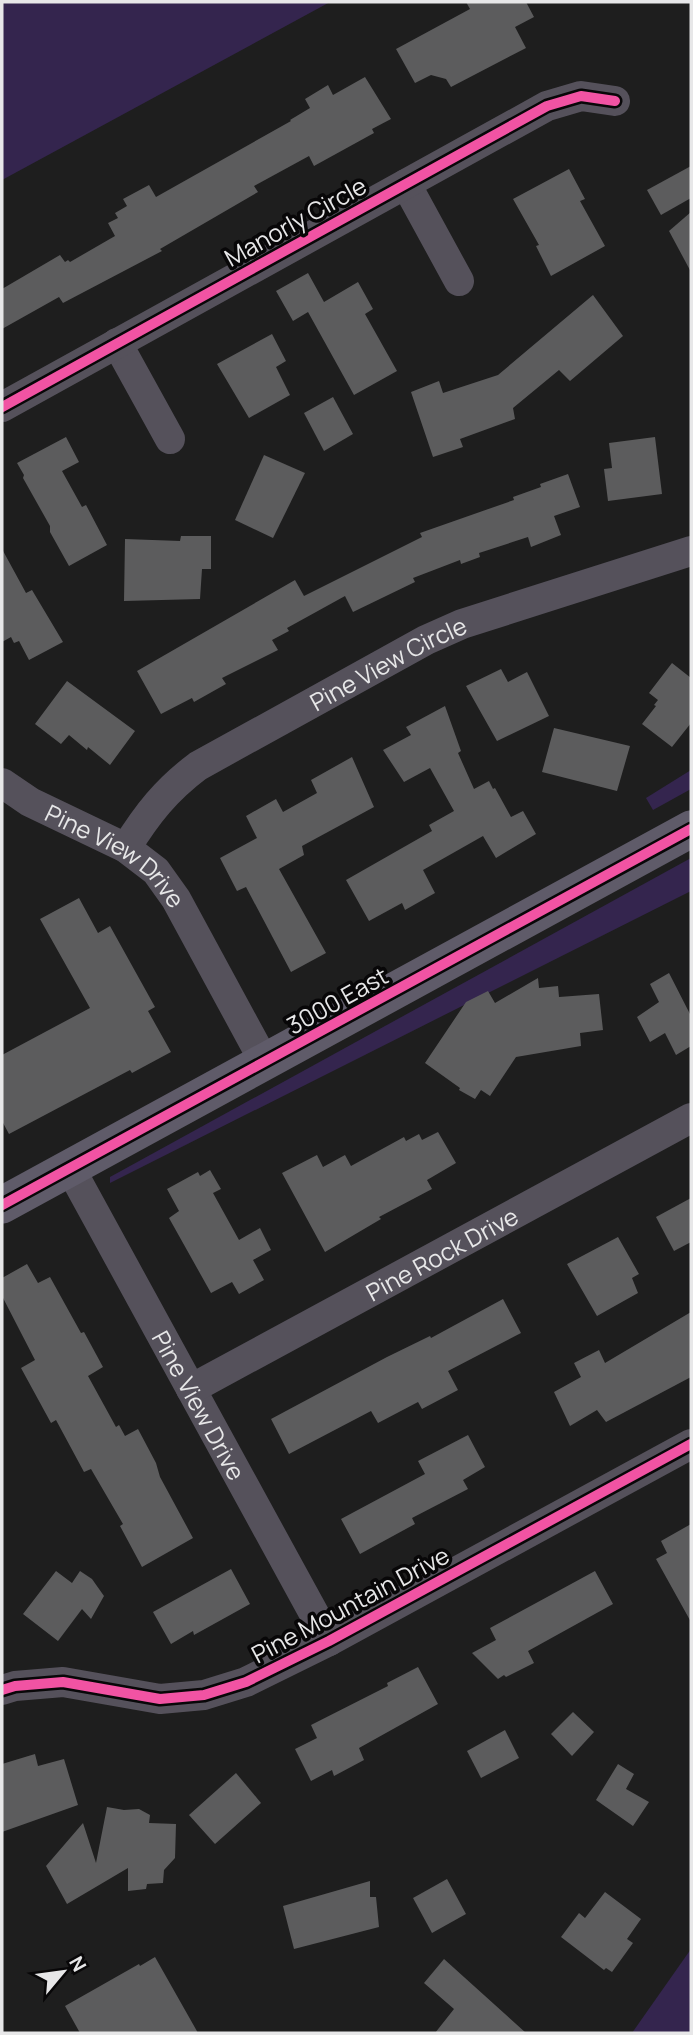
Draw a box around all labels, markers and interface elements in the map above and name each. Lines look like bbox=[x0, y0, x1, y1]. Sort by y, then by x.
street label: Manorly Circle bbox=[218, 168, 372, 274]
street label: Pine View Circle bbox=[303, 608, 471, 718]
street label: Pine View Drive bbox=[40, 795, 193, 914]
street label: 3000 East bbox=[280, 959, 394, 1041]
street label: Pine Rock Drive bbox=[360, 1199, 524, 1308]
street label: Pine View Drive bbox=[145, 1324, 254, 1485]
street label: Pine Mountain Drive bbox=[245, 1538, 455, 1670]
north arrow bbox=[28, 1937, 98, 2007]
text: N bbox=[63, 1951, 93, 1976]

